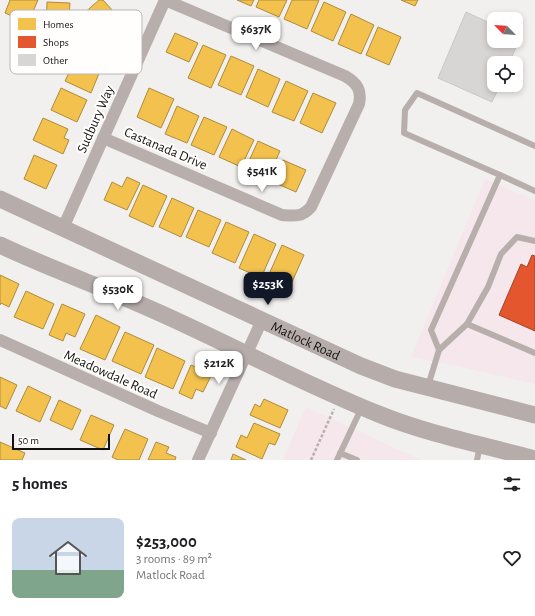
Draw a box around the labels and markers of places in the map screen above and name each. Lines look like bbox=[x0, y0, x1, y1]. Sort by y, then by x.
pin: $637K bbox=[228, 17, 284, 51]
pin: $541K bbox=[234, 159, 290, 193]
pin: $253K bbox=[240, 272, 296, 306]
pin: $530K bbox=[90, 277, 146, 311]
pin: $212K bbox=[191, 351, 247, 385]

